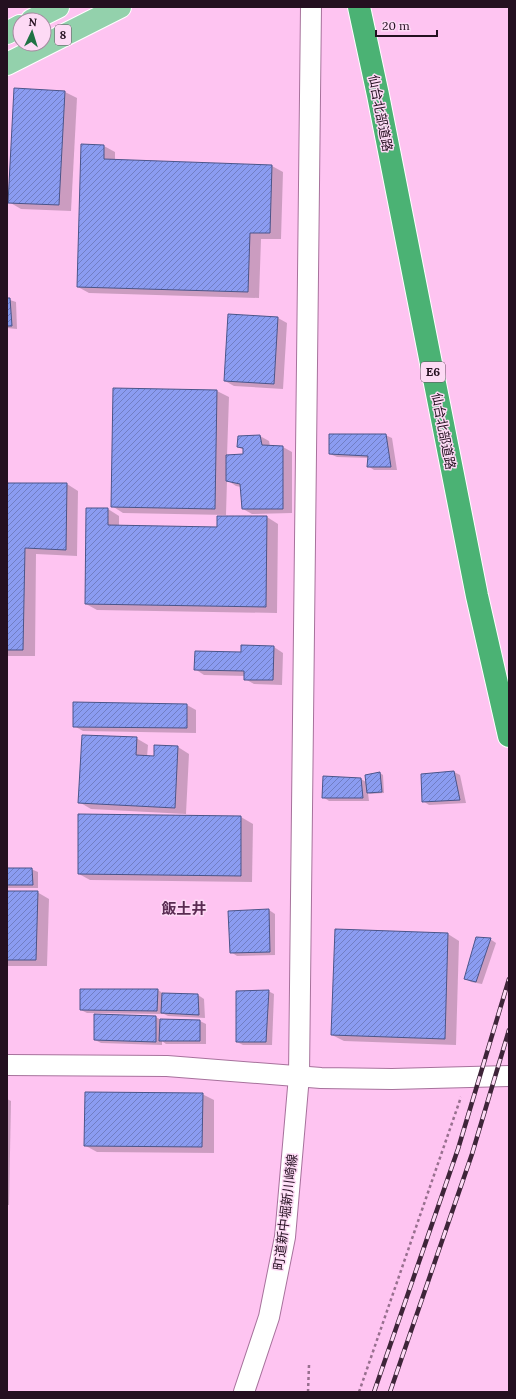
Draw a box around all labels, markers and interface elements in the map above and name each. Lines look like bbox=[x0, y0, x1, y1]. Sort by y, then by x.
north arrow bbox=[12, 12, 52, 52]
scale bar bbox=[376, 12, 437, 38]
text: N bbox=[28, 15, 38, 29]
text: 20 m bbox=[382, 18, 410, 33]
road number: 8 bbox=[55, 25, 71, 45]
street label: 仙台北部道路 bbox=[365, 73, 396, 153]
road number: E6 bbox=[421, 362, 445, 382]
street label: 仙台北部道路 bbox=[428, 391, 459, 471]
district label: 飯土井 bbox=[161, 899, 207, 918]
street label: 町道新中堀新川崎線 bbox=[270, 1153, 301, 1271]

